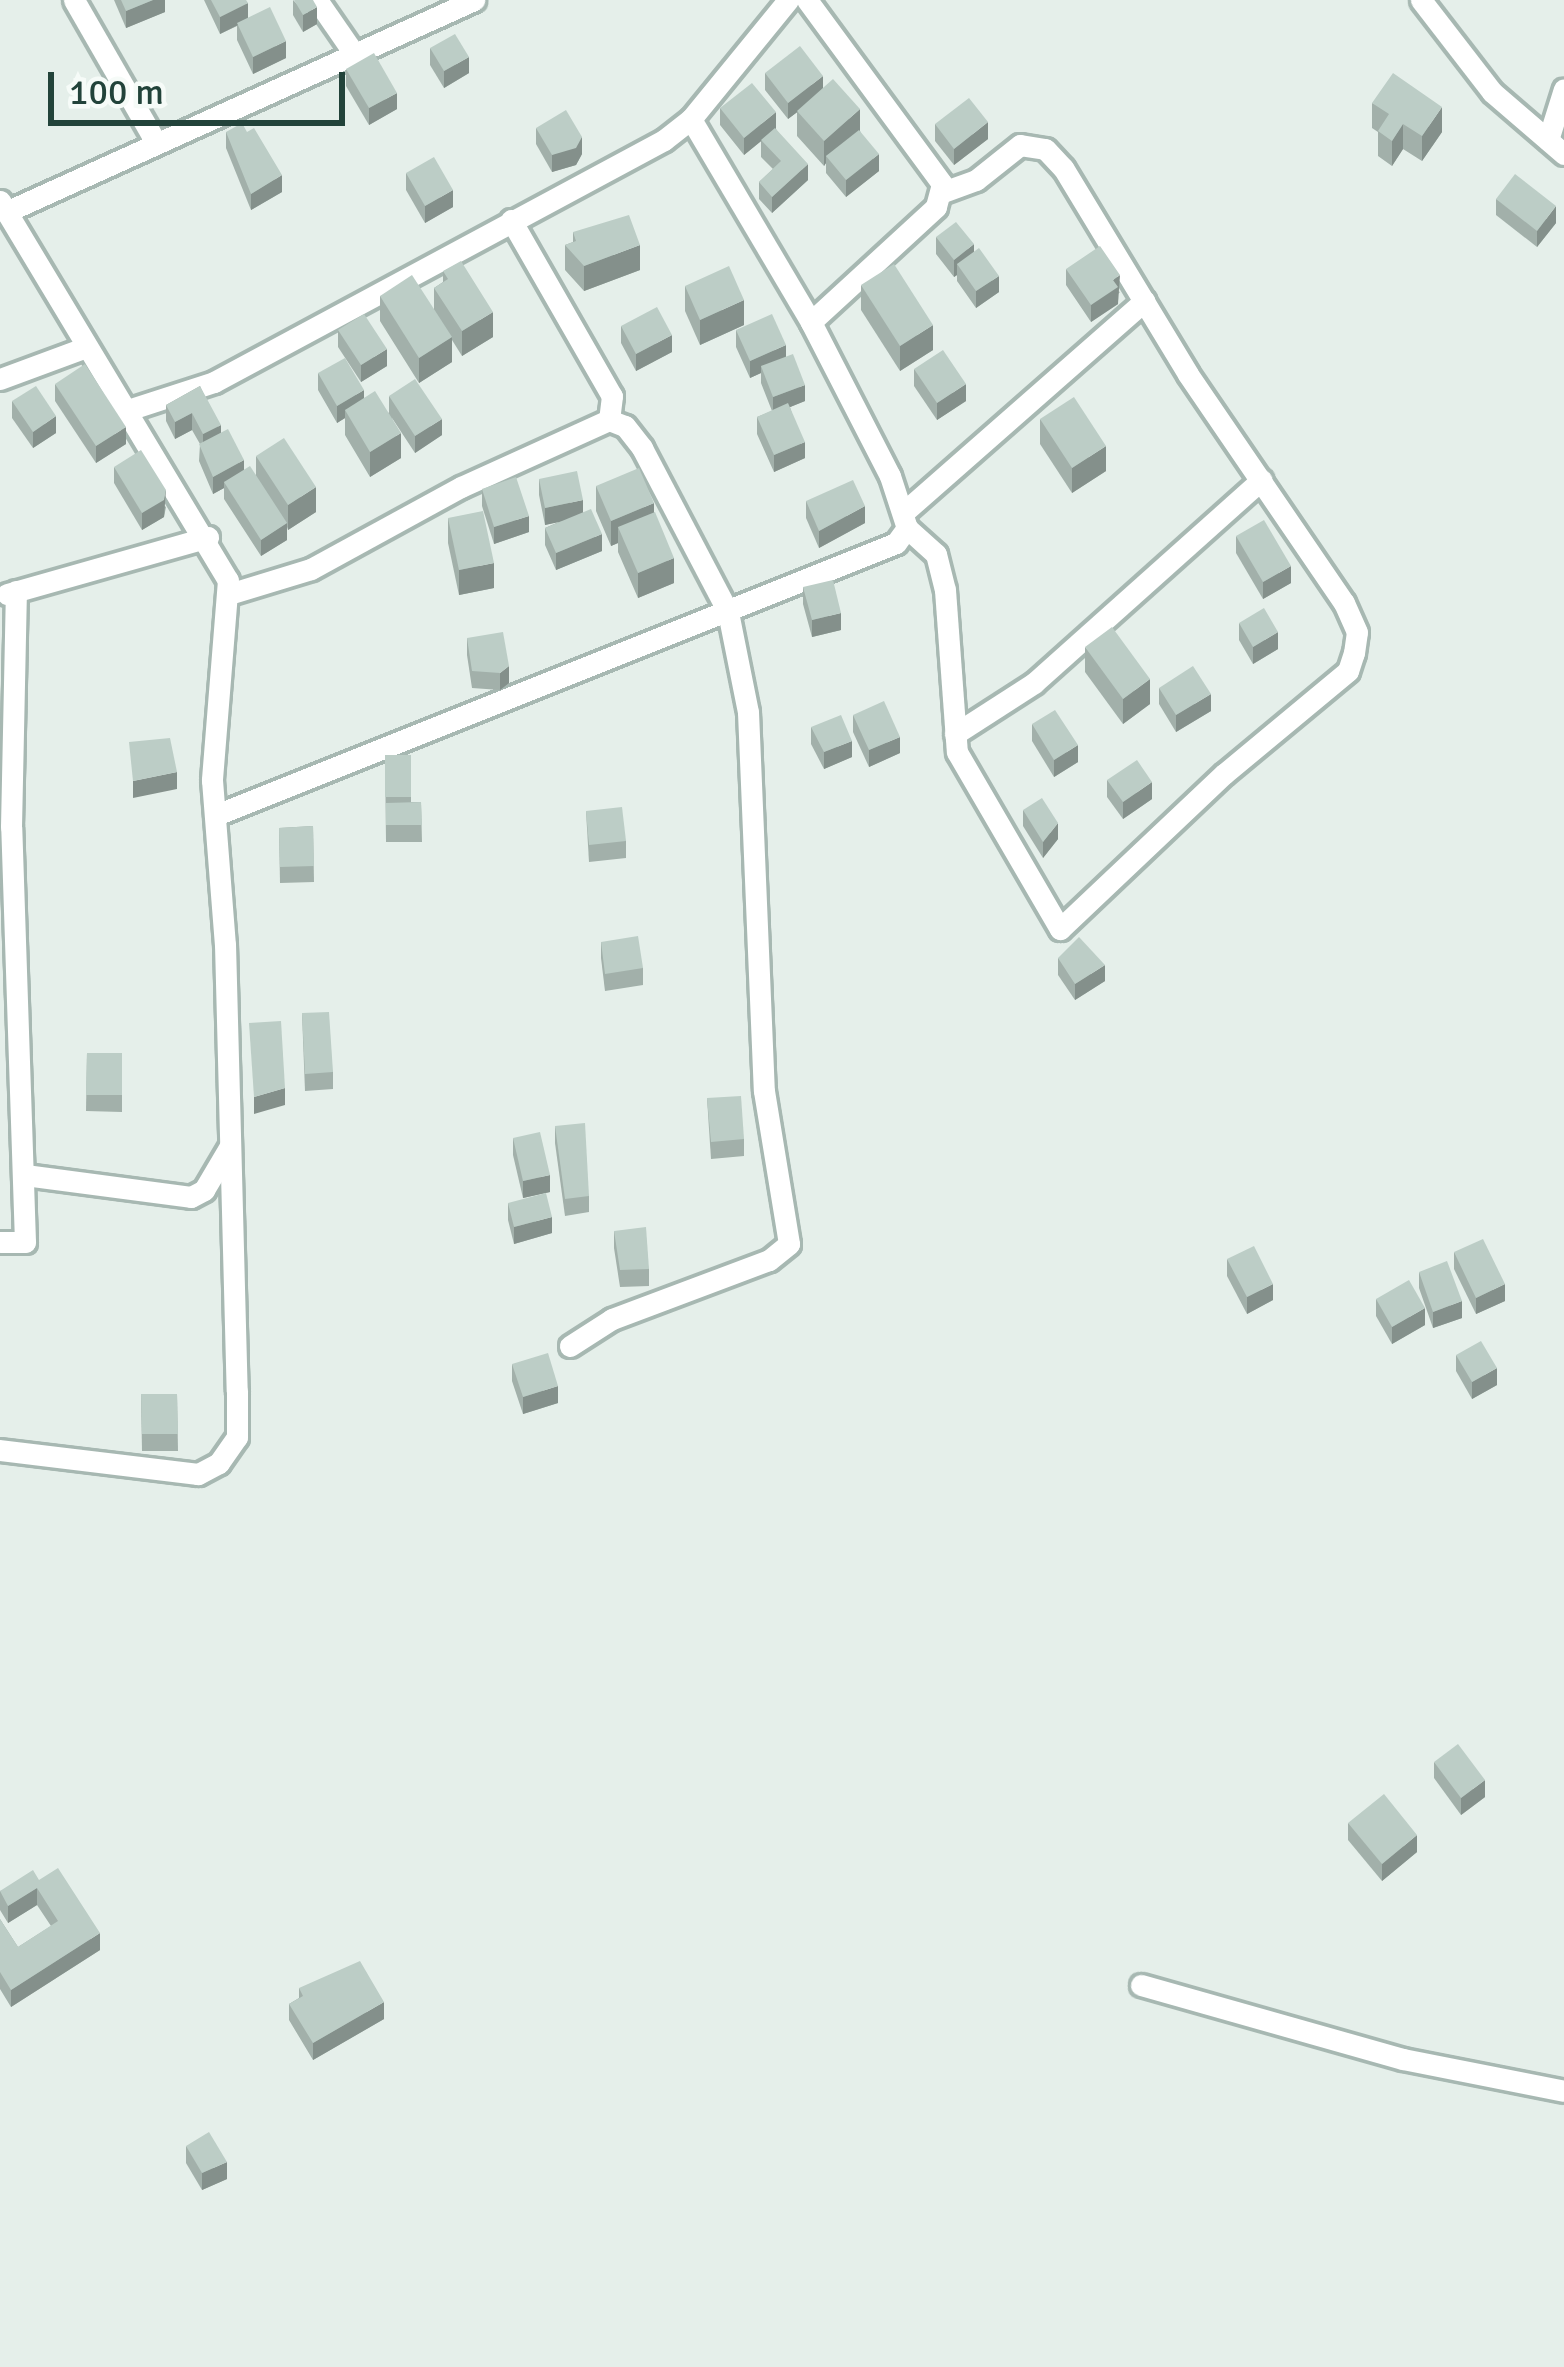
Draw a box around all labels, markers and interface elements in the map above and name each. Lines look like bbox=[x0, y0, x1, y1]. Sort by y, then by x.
scale bar bbox=[54, 48, 351, 122]
text: 100 m bbox=[69, 70, 164, 115]

